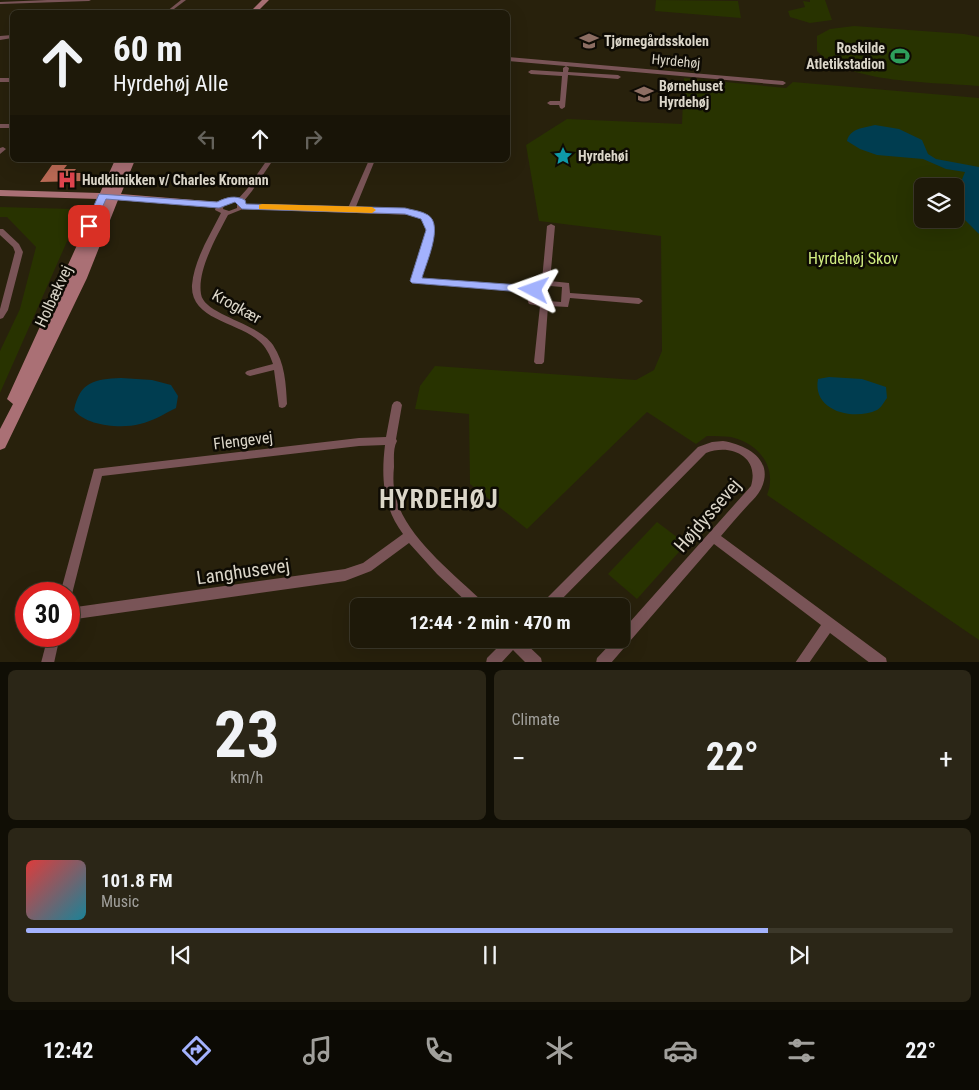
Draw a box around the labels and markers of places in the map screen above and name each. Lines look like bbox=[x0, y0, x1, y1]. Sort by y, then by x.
school or university icon: Tjørnegårdsskolen bbox=[578, 30, 600, 52]
place label: Tjørnegårdsskolen bbox=[604, 33, 709, 49]
place label: Roskilde Atletikstadion bbox=[806, 40, 885, 72]
sports icon: Roskilde Atletikstadion bbox=[889, 45, 911, 67]
place label: Børnehuset Hyrdehøj bbox=[659, 78, 723, 110]
school or university icon: Børnehuset Hyrdehøj bbox=[633, 83, 655, 105]
place icon: Hyrdehøi bbox=[552, 145, 574, 167]
place label: Hyrdehøi bbox=[578, 148, 628, 164]
hospital icon: Hudklinikken v/ Charles Kromann bbox=[56, 169, 78, 191]
place label: Hudklinikken v/ Charles Kromann bbox=[82, 172, 269, 188]
pin bbox=[68, 205, 110, 247]

